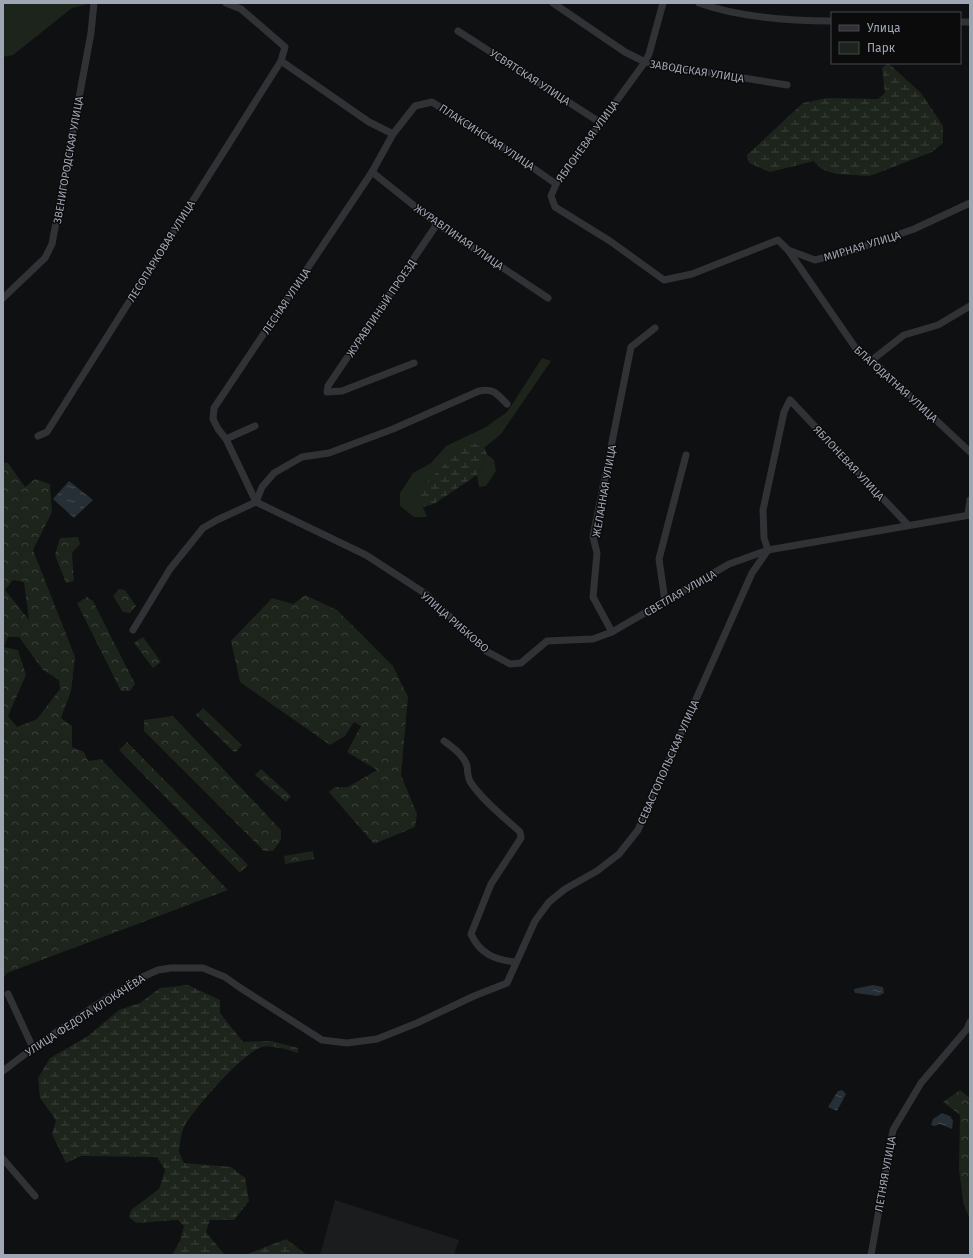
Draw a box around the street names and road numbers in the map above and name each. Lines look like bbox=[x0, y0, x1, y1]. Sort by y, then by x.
street label: УСВЯТСКАЯ УЛИЦА bbox=[487, 47, 573, 109]
street label: ЗАВОДСКАЯ УЛИЦА bbox=[649, 58, 746, 85]
street label: ЗВЕНИГОРОДСКАЯ УЛИЦА bbox=[51, 95, 86, 225]
street label: ЯБЛОНЕВАЯ УЛИЦА bbox=[553, 97, 622, 185]
street label: ПЛАКСИНСКАЯ УЛИЦА bbox=[437, 102, 537, 173]
street label: ЛЕСОПАРКОВАЯ УЛИЦА bbox=[125, 198, 198, 304]
street label: ЖУРАВЛИНАЯ УЛИЦА bbox=[412, 202, 506, 273]
street label: МИРНАЯ УЛИЦА bbox=[822, 228, 903, 264]
street label: ЖУРАВЛИНЫЙ ПРОЕЗД bbox=[344, 257, 419, 360]
street label: ЛЕСНАЯ УЛИЦА bbox=[260, 265, 314, 337]
street label: БЛАГОДАТНАЯ УЛИЦА bbox=[851, 343, 941, 426]
street label: ЯБЛОНЕВАЯ УЛИЦА bbox=[811, 423, 887, 504]
street label: ЖЕЛАННАЯ УЛИЦА bbox=[590, 443, 619, 538]
street label: СВЕТЛАЯ УЛИЦА bbox=[642, 567, 719, 619]
street label: УЛИЦА РИБКОВО bbox=[418, 589, 491, 655]
street label: СЕВАСТОПОЛЬСКАЯ УЛИЦА bbox=[635, 697, 702, 826]
street label: УЛИЦА ФЕДОТА КЛОКАЧЁВА bbox=[23, 971, 148, 1059]
street label: ЛЕТНЯЯ УЛИЦА bbox=[872, 1135, 899, 1213]

